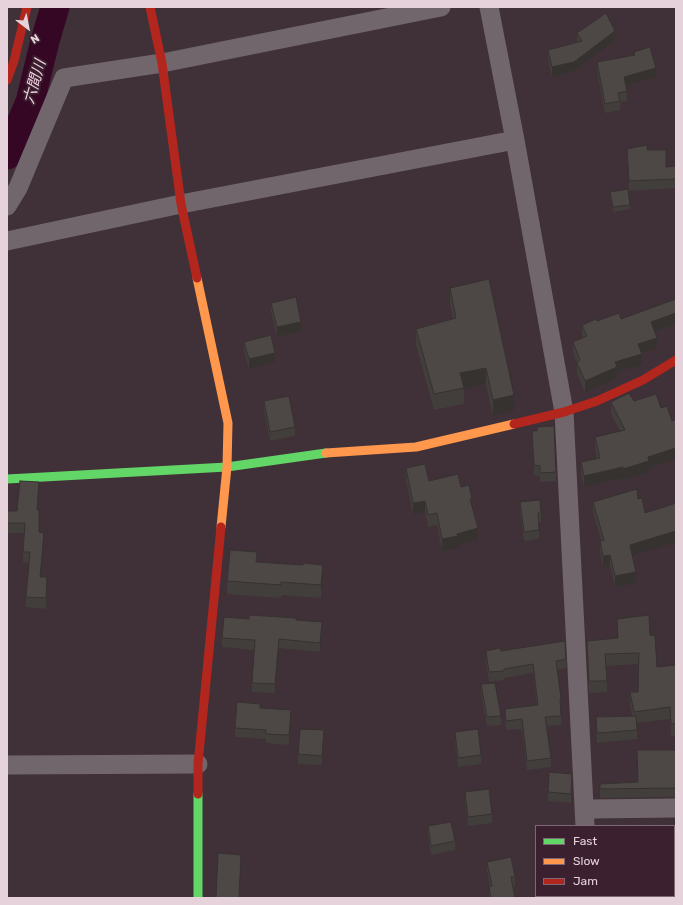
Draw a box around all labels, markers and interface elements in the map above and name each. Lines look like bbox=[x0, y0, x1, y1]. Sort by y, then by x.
north arrow bbox=[8, 8, 48, 48]
text: N bbox=[28, 31, 41, 46]
water label: 六間川 bbox=[20, 58, 50, 106]
legend bbox=[535, 825, 675, 897]
text: Fast bbox=[573, 834, 597, 848]
text: Slow bbox=[573, 854, 600, 868]
text: Jam bbox=[573, 874, 598, 888]

